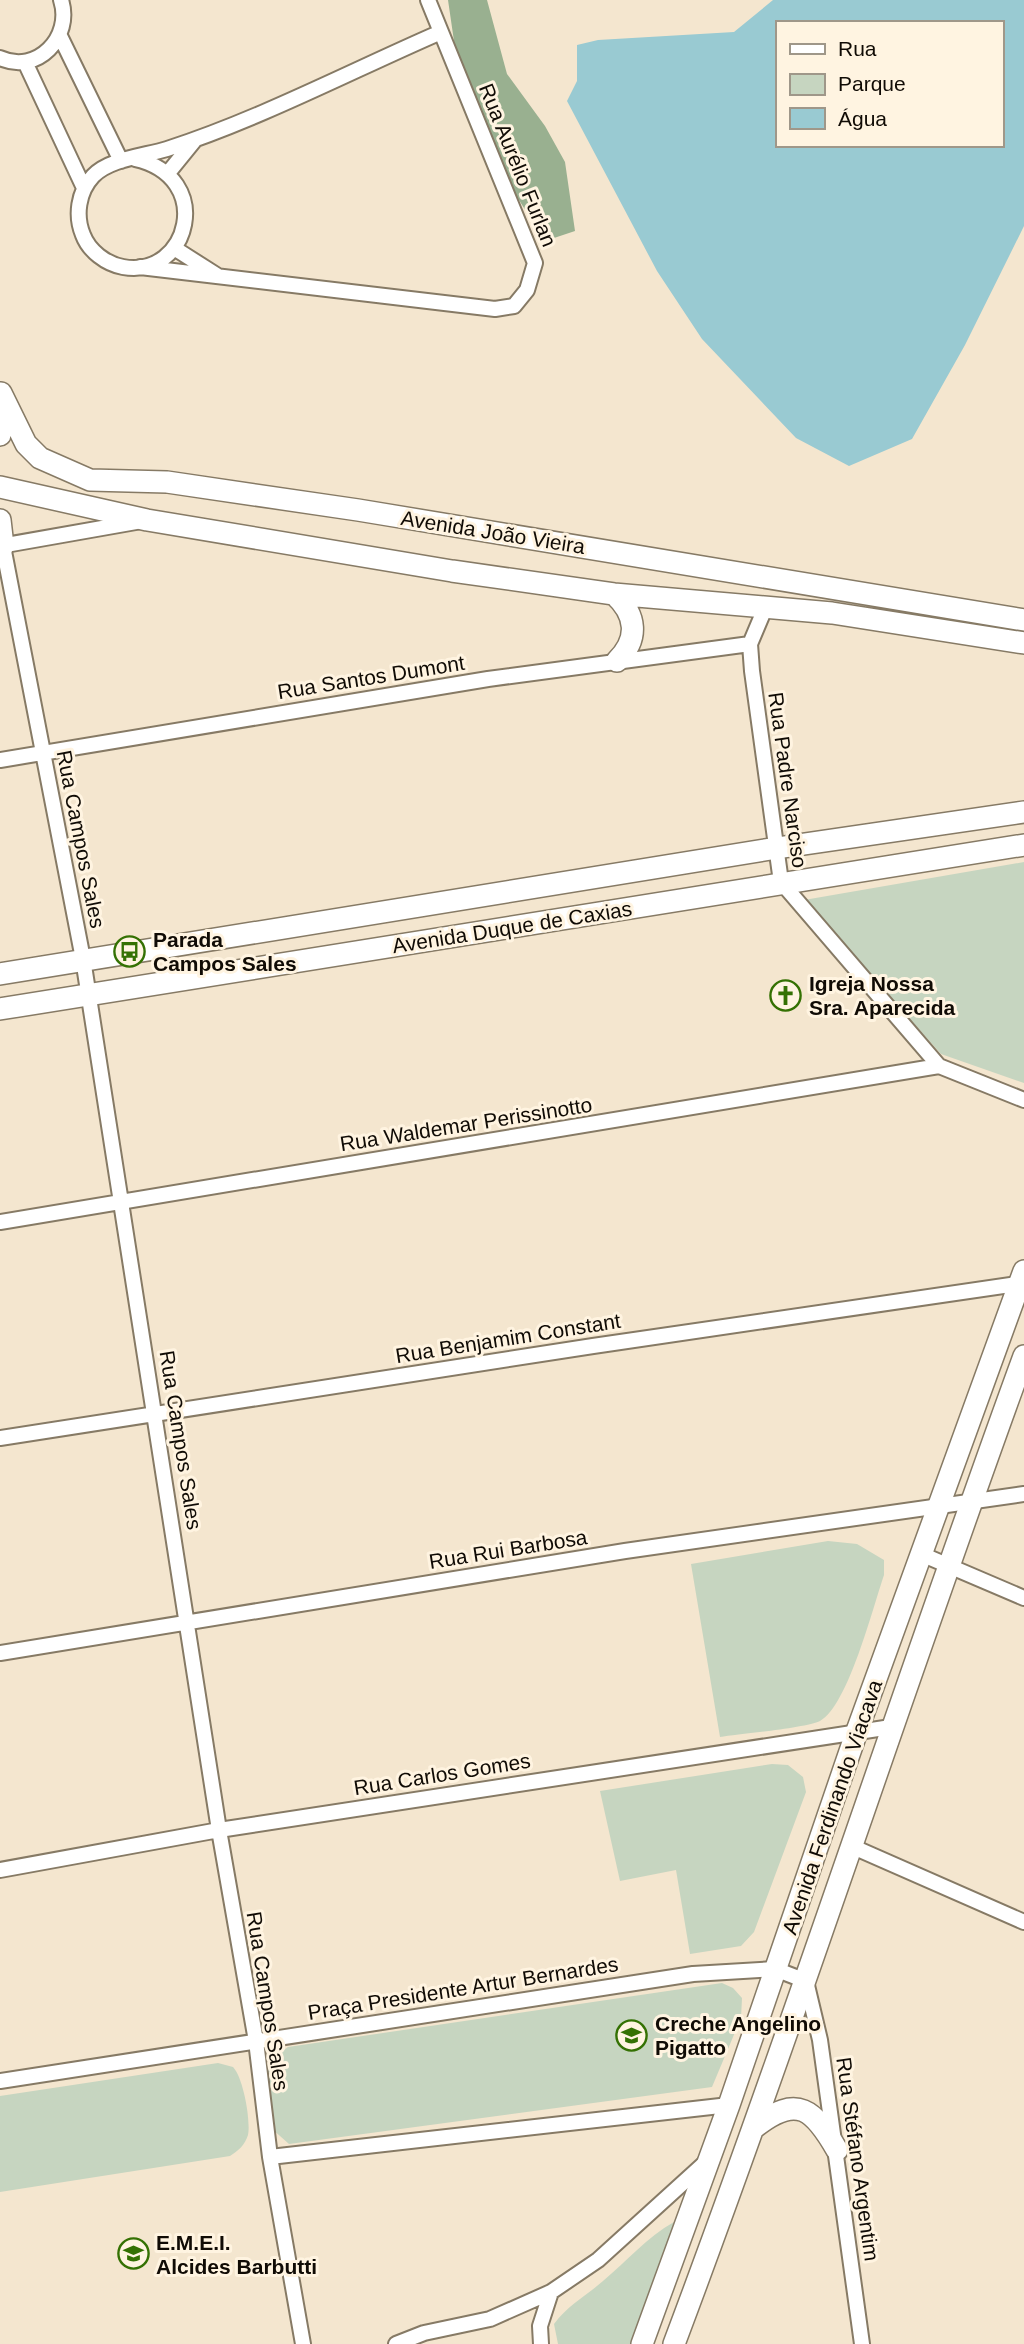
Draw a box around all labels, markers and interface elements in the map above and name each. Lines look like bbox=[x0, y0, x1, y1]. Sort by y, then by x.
legend bbox=[776, 21, 1003, 147]
text: Rua bbox=[838, 37, 877, 60]
text: Parque bbox=[838, 72, 906, 95]
street label: Rua Aurélio Furlan bbox=[475, 80, 561, 250]
text: Água bbox=[838, 107, 887, 130]
street label: Avenida João Vieira bbox=[399, 506, 587, 558]
street label: Rua Santos Dumont bbox=[276, 651, 466, 703]
street label: Rua Padre Narciso bbox=[764, 691, 812, 869]
street label: Rua Campos Sales bbox=[52, 748, 110, 930]
street label: Avenida Duque de Caxias bbox=[390, 897, 634, 957]
place label: Parada Campos Sales bbox=[153, 928, 297, 975]
bus stop icon: Parada Campos Sales bbox=[113, 934, 147, 968]
place label: Igreja Nossa Sra. Aparecida bbox=[809, 972, 956, 1019]
church icon: Igreja Nossa Sra. Aparecida bbox=[769, 978, 803, 1012]
street label: Rua Waldemar Perissinotto bbox=[338, 1093, 594, 1155]
street label: Rua Benjamim Constant bbox=[394, 1309, 622, 1367]
street label: Rua Campos Sales bbox=[155, 1349, 207, 1531]
street label: Rua Rui Barbosa bbox=[427, 1525, 589, 1573]
street label: Avenida Ferdinando Viacava bbox=[778, 1676, 887, 1937]
street label: Rua Carlos Gomes bbox=[352, 1749, 532, 1799]
street label: Rua Campos Sales bbox=[242, 1910, 294, 2092]
street label: Praça Presidente Artur Bernardes bbox=[306, 1952, 620, 2024]
place label: Creche Angelino Pigatto bbox=[655, 2012, 821, 2059]
school or university icon: Creche Angelino Pigatto bbox=[615, 2018, 649, 2052]
street label: Rua Stéfano Argentim bbox=[832, 2056, 884, 2262]
place label: E.M.E.I. Alcides Barbutti bbox=[156, 2231, 317, 2278]
school or university icon: E.M.E.I. Alcides Barbutti bbox=[116, 2237, 150, 2271]

